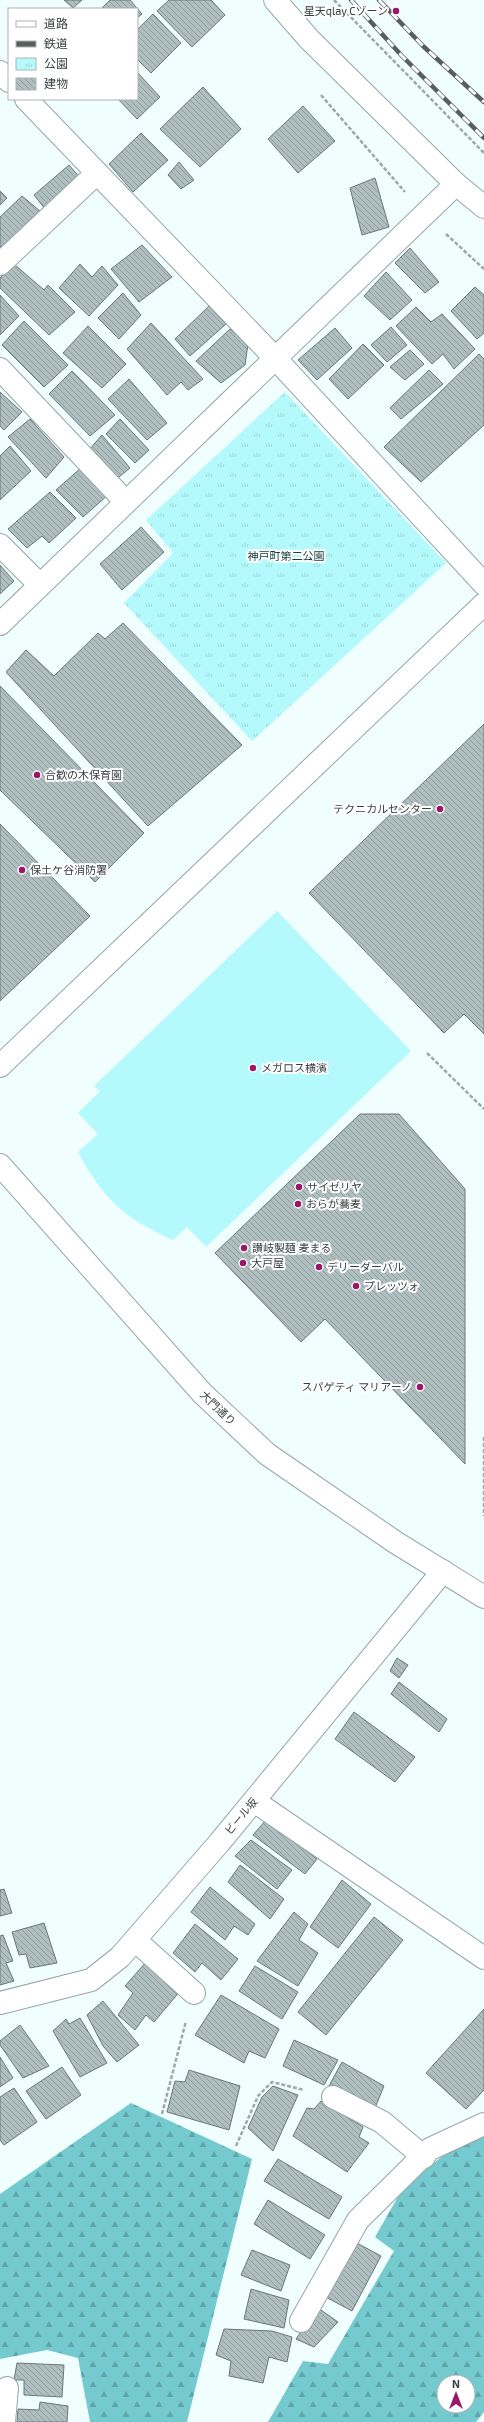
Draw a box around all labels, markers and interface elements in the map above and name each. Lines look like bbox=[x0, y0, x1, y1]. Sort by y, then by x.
place label: 星天qlay Cゾーン bbox=[304, 4, 388, 17]
marker: 星天qlay Cゾーン bbox=[391, 6, 401, 16]
legend bbox=[8, 8, 138, 100]
text: 道路 bbox=[44, 16, 68, 30]
text: 鉄道 bbox=[44, 36, 68, 50]
text: 公園 bbox=[44, 56, 68, 70]
text: 建物 bbox=[44, 76, 68, 90]
park label: 神戸町第二公園 bbox=[248, 549, 325, 562]
place label: 合歓の木保育園 bbox=[45, 768, 122, 781]
marker: 合歓の木保育園 bbox=[32, 770, 42, 780]
place label: テクニカルセンター bbox=[333, 802, 432, 815]
marker: テクニカルセンター bbox=[435, 804, 445, 814]
place label: 保土ケ谷消防署 bbox=[30, 863, 107, 876]
marker: 保土ケ谷消防署 bbox=[17, 865, 27, 875]
place label: メガロス横濱 bbox=[261, 1061, 327, 1074]
marker: メガロス横濱 bbox=[248, 1063, 258, 1073]
place label: サイゼリヤ bbox=[307, 1180, 362, 1193]
marker: サイゼリヤ bbox=[294, 1182, 304, 1192]
place label: おらが蕎麦 bbox=[306, 1197, 361, 1210]
marker: おらが蕎麦 bbox=[293, 1199, 303, 1209]
place label: 讃岐製麺 麦まる bbox=[252, 1241, 331, 1254]
marker: 讃岐製麺 麦まる bbox=[239, 1243, 249, 1253]
place label: 大戸屋 bbox=[251, 1256, 284, 1269]
marker: 大戸屋 bbox=[238, 1258, 248, 1268]
place label: デリーダーバル bbox=[327, 1260, 404, 1273]
marker: デリーダーバル bbox=[314, 1262, 324, 1272]
place label: プレッツォ bbox=[364, 1279, 419, 1292]
marker: プレッツォ bbox=[351, 1281, 361, 1291]
place label: スパゲティ マリアーノ bbox=[302, 1380, 412, 1393]
marker: スパゲティ マリアーノ bbox=[415, 1382, 425, 1392]
street label: 大門通り bbox=[198, 1388, 239, 1428]
street label: ビール坂 bbox=[221, 1795, 260, 1837]
north arrow bbox=[436, 2374, 476, 2414]
text: N bbox=[452, 2377, 460, 2390]

